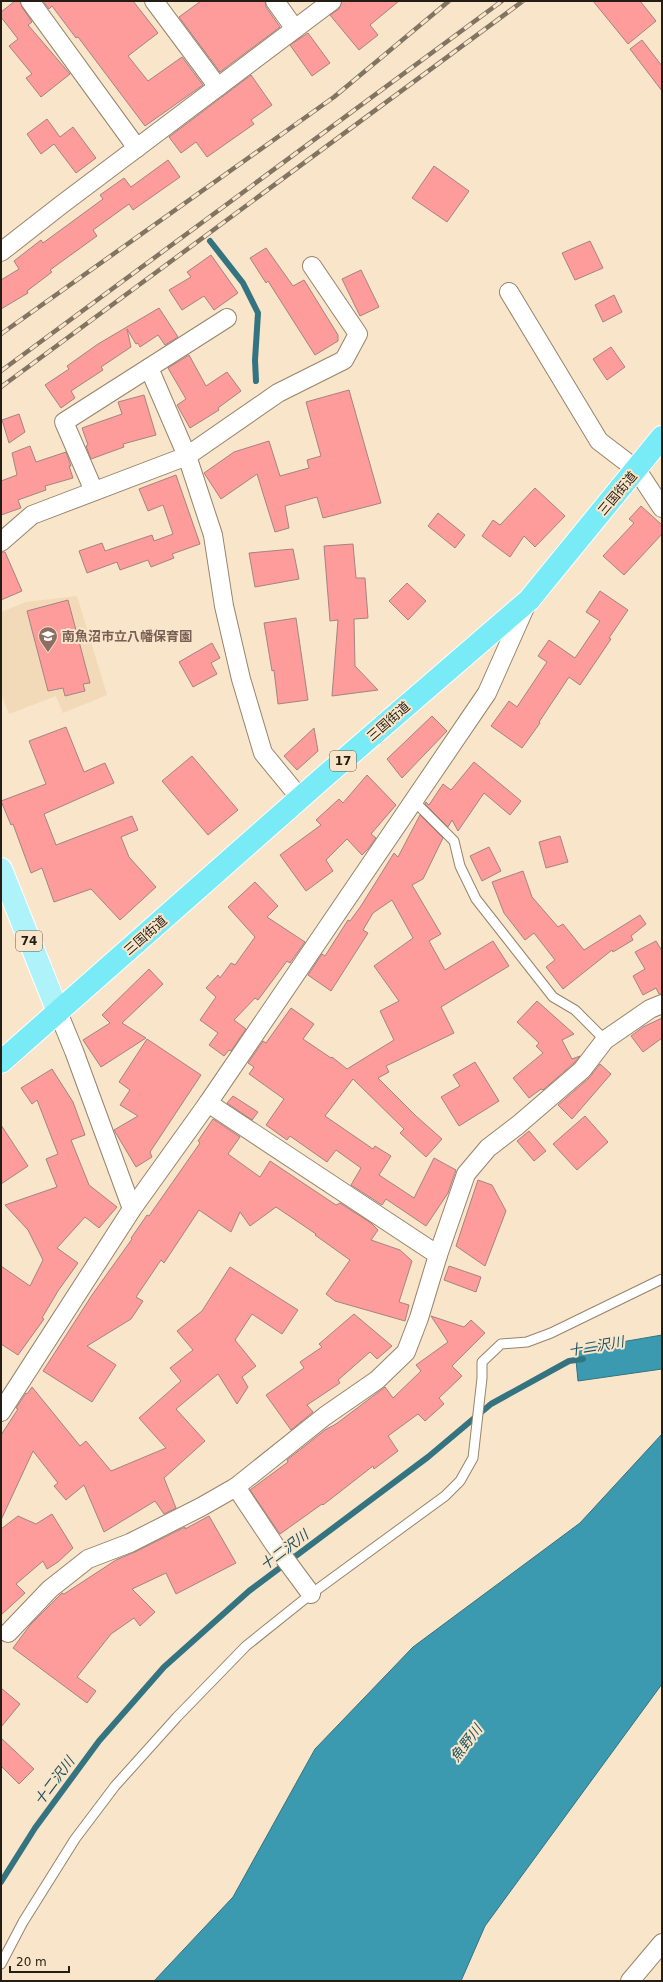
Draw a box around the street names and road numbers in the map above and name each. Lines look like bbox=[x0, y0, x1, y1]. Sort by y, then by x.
street label: 三国街道 bbox=[595, 469, 640, 518]
street label: 三国街道 bbox=[364, 699, 413, 744]
road number: 17 bbox=[330, 751, 356, 771]
street label: 三国街道 bbox=[121, 913, 170, 958]
road number: 74 bbox=[16, 931, 42, 951]

